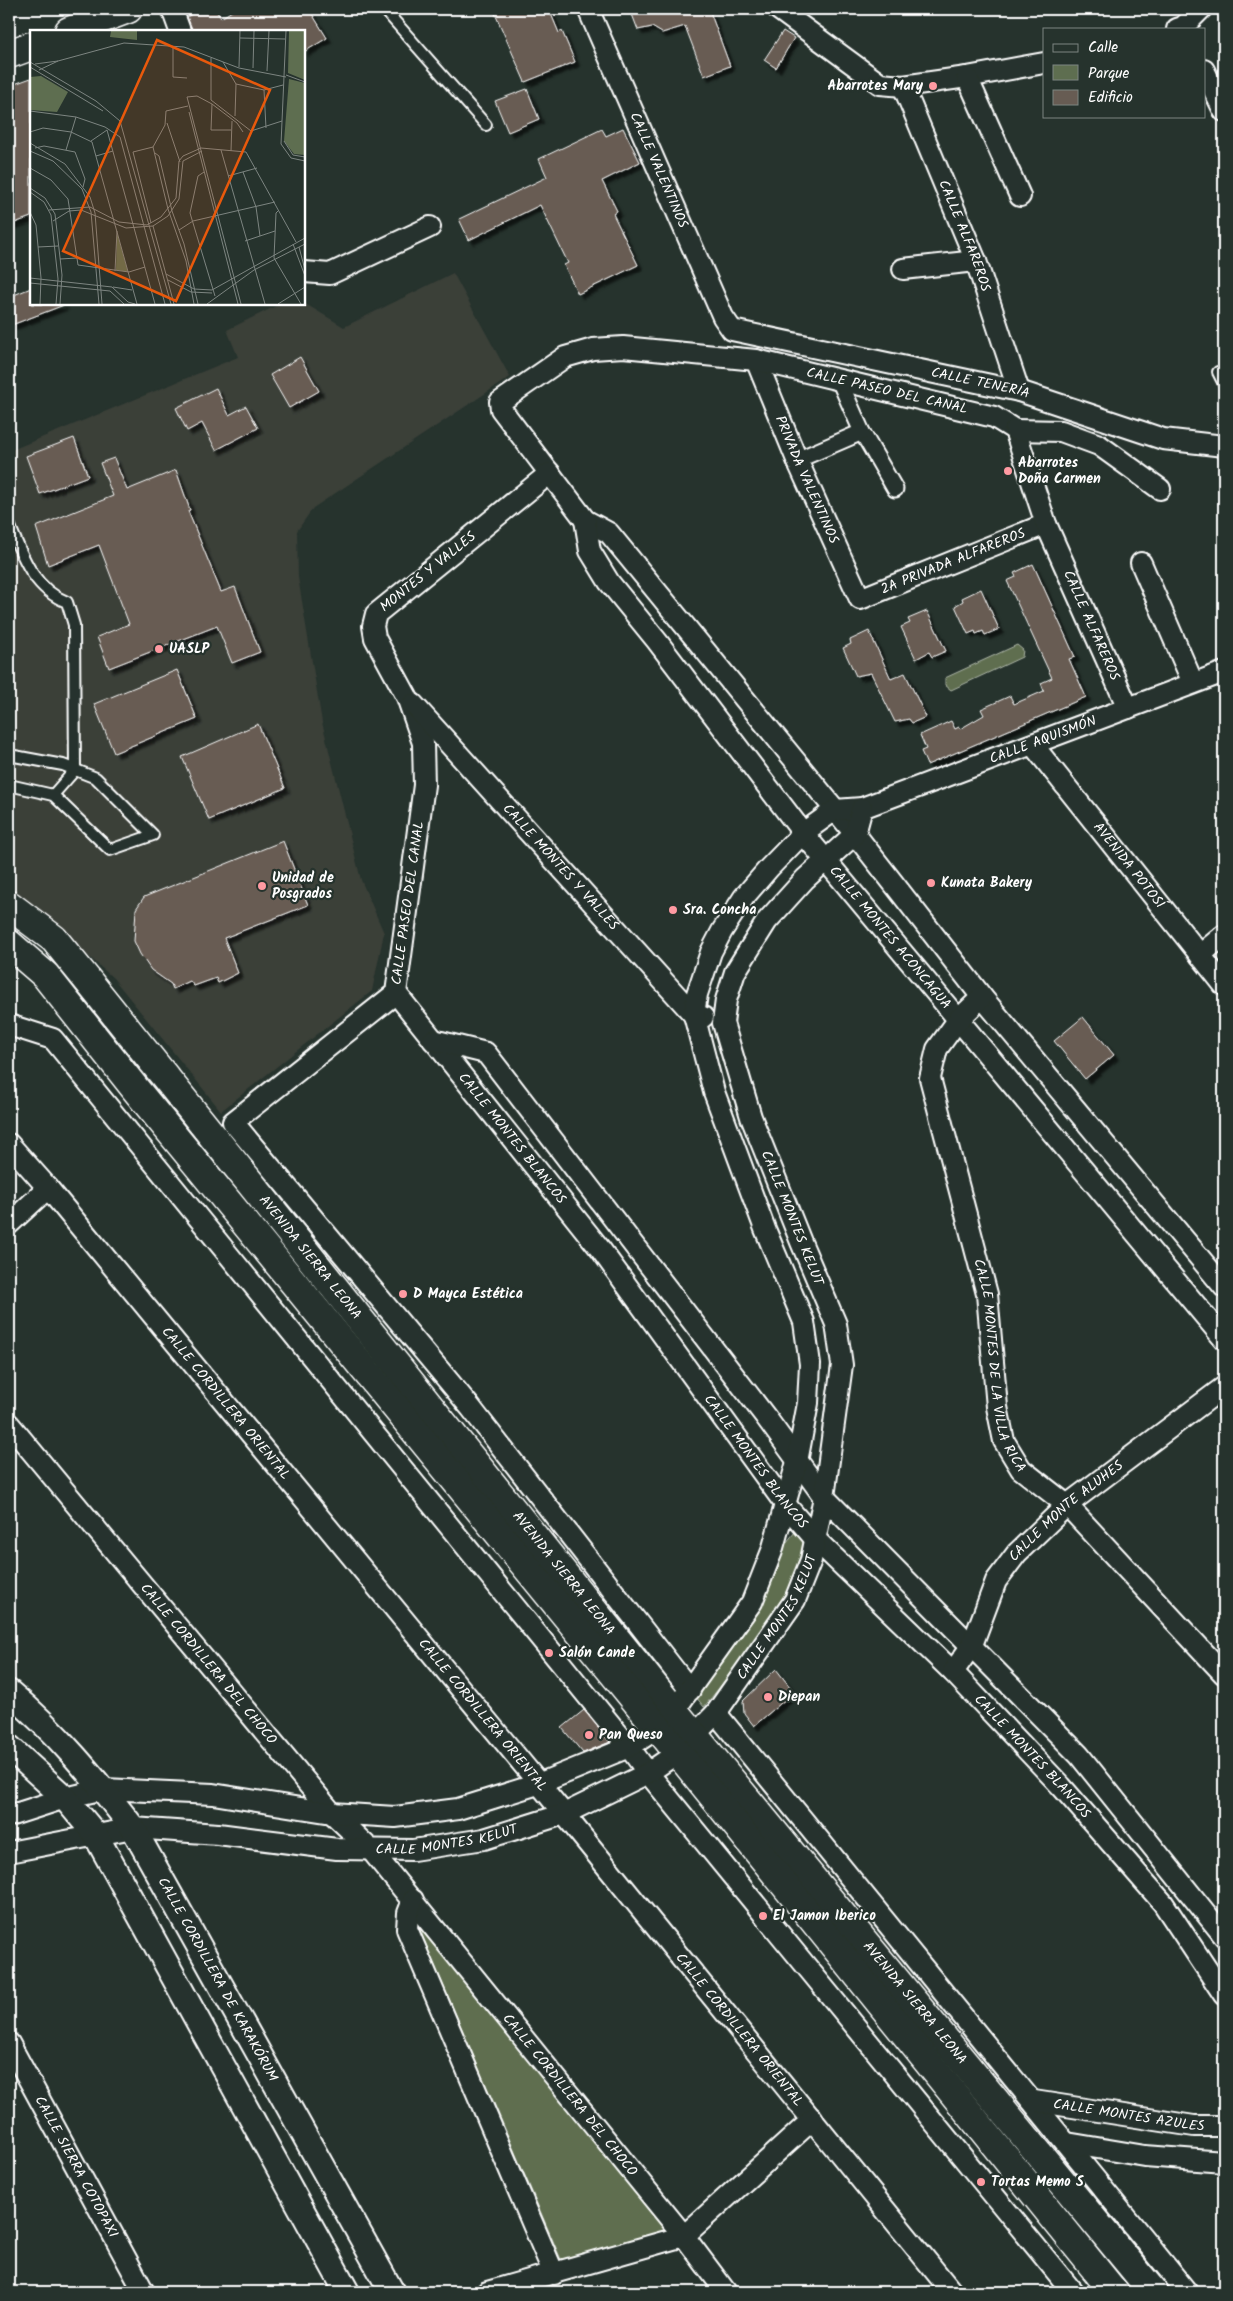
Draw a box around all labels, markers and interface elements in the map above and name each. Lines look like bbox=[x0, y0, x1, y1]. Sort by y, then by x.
legend bbox=[1043, 28, 1206, 118]
inset map bbox=[30, 30, 305, 305]
text: Calle bbox=[1088, 36, 1118, 60]
text: Parque bbox=[1088, 62, 1129, 86]
place label: Abarrotes Mary bbox=[827, 75, 924, 97]
marker: Abarrotes Mary bbox=[927, 80, 939, 92]
text: Edificio bbox=[1088, 86, 1133, 110]
street label: CALLE VALENTINOS bbox=[624, 109, 694, 232]
street label: CALLE ALFAREROS bbox=[932, 177, 997, 295]
street label: CALLE PASEO DEL CANAL bbox=[804, 362, 970, 420]
street label: CALLE TENERÍA bbox=[929, 362, 1033, 405]
street label: PRIVADA VALENTINOS bbox=[769, 412, 845, 548]
place label: Abarrotes Doña Carmen bbox=[1018, 452, 1101, 490]
marker: Abarrotes Doña Carmen bbox=[1002, 465, 1014, 477]
street label: 2A PRIVADA ALFAREROS bbox=[877, 522, 1029, 601]
street label: MONTES Y VALLES bbox=[375, 526, 481, 618]
street label: CALLE ALFAREROS bbox=[1057, 567, 1126, 685]
place label: UASLP bbox=[169, 638, 211, 660]
marker: UASLP bbox=[153, 643, 165, 655]
street label: CALLE AQUISMÓN bbox=[986, 710, 1100, 770]
street label: CALLE MONTES Y VALLES bbox=[497, 799, 624, 936]
street label: AVENIDA POTOSÍ bbox=[1088, 817, 1172, 916]
street label: CALLE PASEO DEL CANAL bbox=[386, 820, 430, 986]
street label: CALLE MONTES ACONCAGUA bbox=[824, 861, 956, 1014]
place label: Unidad de Posgrados bbox=[272, 867, 334, 905]
place label: Kunata Bakery bbox=[941, 872, 1033, 894]
marker: Kunata Bakery bbox=[925, 877, 937, 889]
marker: Unidad de Posgrados bbox=[256, 880, 268, 892]
place label: Sra. Concha bbox=[683, 899, 756, 921]
marker: Sra. Concha bbox=[667, 904, 679, 916]
street label: CALLE MONTES BLANCOS bbox=[453, 1068, 572, 1209]
street label: CALLE MONTES KELUT bbox=[755, 1147, 830, 1290]
street label: AVENIDA SIERRA LEONA bbox=[253, 1190, 367, 1324]
street label: CALLE MONTES DE LA VILLA RICA bbox=[967, 1256, 1032, 1477]
place label: D Mayca Estética bbox=[413, 1283, 523, 1305]
marker: D Mayca Estética bbox=[397, 1288, 409, 1300]
street label: CALLE CORDILLERA ORIENTAL bbox=[156, 1322, 295, 1485]
street label: CALLE MONTES BLANCOS bbox=[698, 1390, 813, 1534]
street label: CALLE MONTE ALUHES bbox=[1003, 1455, 1129, 1566]
street label: AVENIDA SIERRA LEONA bbox=[507, 1506, 620, 1640]
street label: CALLE MONTES KELUT bbox=[731, 1551, 823, 1685]
street label: CALLE CORDILLERA DEL CHOCO bbox=[135, 1578, 282, 1750]
street label: CALLE CORDILLERA ORIENTAL bbox=[413, 1634, 552, 1797]
place label: Salón Cande bbox=[559, 1642, 635, 1664]
marker: Salón Cande bbox=[543, 1647, 555, 1659]
place label: Diepan bbox=[778, 1686, 820, 1708]
street label: CALLE MONTES BLANCOS bbox=[969, 1689, 1096, 1824]
marker: Diepan bbox=[762, 1691, 774, 1703]
place label: Pan Queso bbox=[599, 1724, 663, 1746]
marker: Pan Queso bbox=[583, 1729, 595, 1741]
street label: CALLE MONTES KELUT bbox=[375, 1818, 522, 1861]
street label: CALLE CORDILLERA DE KARAKÓRUM bbox=[152, 1873, 284, 2086]
place label: El Jamon Iberico bbox=[773, 1905, 876, 1927]
marker: El Jamon Iberico bbox=[757, 1910, 769, 1922]
street label: AVENIDA SIERRA LEONA bbox=[857, 1937, 972, 2069]
street label: CALLE CORDILLERA ORIENTAL bbox=[670, 1948, 809, 2112]
street label: CALLE CORDILLERA DEL CHOCO bbox=[497, 2009, 643, 2182]
street label: CALLE SIERRA COTOPAXI bbox=[29, 2092, 124, 2242]
street label: CALLE MONTES AZULES bbox=[1052, 2093, 1205, 2137]
place label: Tortas Memo S bbox=[991, 2171, 1084, 2193]
marker: Tortas Memo S bbox=[975, 2176, 987, 2188]

